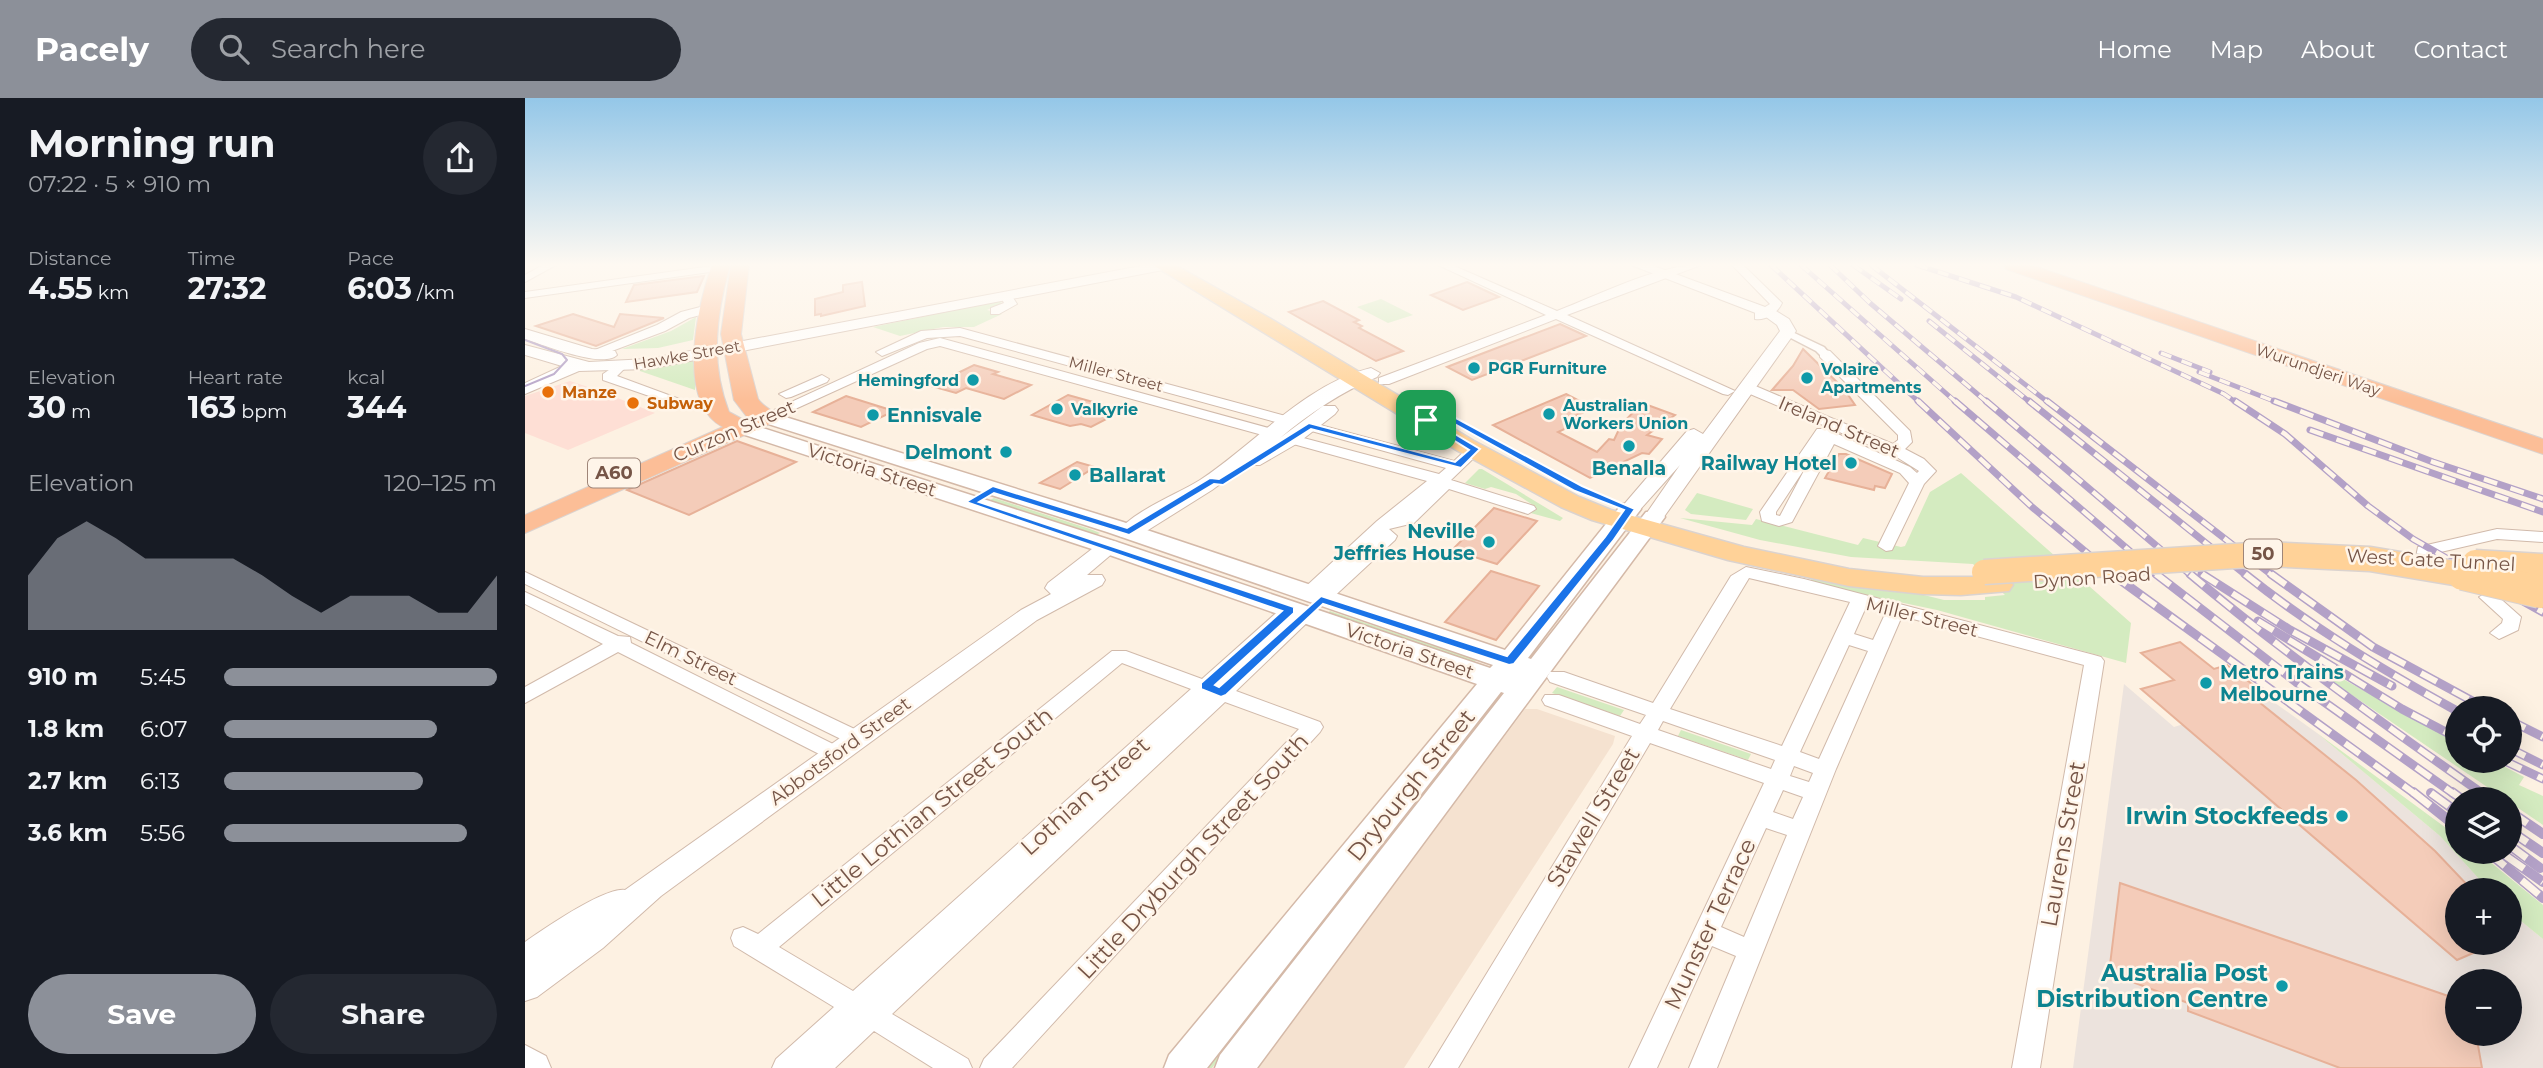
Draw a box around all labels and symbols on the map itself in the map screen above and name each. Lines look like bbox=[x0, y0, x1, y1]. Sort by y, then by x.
street label: Hawke Street bbox=[632, 336, 742, 374]
street label: Wurundjeri Way bbox=[2253, 340, 2383, 400]
street label: Miller Street bbox=[1067, 352, 1166, 396]
place label: PGR Furniture bbox=[1488, 359, 1607, 378]
marker: PGR Furniture bbox=[1466, 360, 1482, 376]
place label: Volaire Apartments bbox=[1820, 360, 1922, 397]
marker: Volaire Apartments bbox=[1799, 370, 1815, 386]
place label: Hemingford bbox=[858, 371, 959, 390]
marker: Hemingford bbox=[965, 372, 981, 388]
place label: Manze bbox=[562, 383, 617, 402]
marker: Manze bbox=[540, 384, 556, 400]
pin bbox=[1396, 390, 1456, 450]
street label: Ireland Street bbox=[1775, 391, 1903, 463]
place label: Subway bbox=[647, 394, 713, 413]
marker: Subway bbox=[625, 395, 641, 411]
street label: Curzon Street bbox=[670, 395, 799, 467]
place label: Australian Workers Union bbox=[1562, 396, 1688, 433]
place label: Valkyrie bbox=[1070, 400, 1138, 419]
marker: Valkyrie bbox=[1049, 401, 1065, 417]
place label: Ennisvale bbox=[887, 404, 982, 427]
marker: Australian Workers Union bbox=[1541, 406, 1557, 422]
marker: Ennisvale bbox=[865, 407, 881, 423]
street label: Victoria Street bbox=[805, 438, 940, 502]
marker: Benalla bbox=[1621, 438, 1637, 454]
place label: Delmont bbox=[905, 441, 992, 464]
marker: Delmont bbox=[998, 444, 1014, 460]
place label: Railway Hotel bbox=[1701, 452, 1837, 475]
marker: Railway Hotel bbox=[1843, 455, 1859, 471]
place label: Benalla bbox=[1592, 457, 1666, 480]
road number: A60 bbox=[588, 458, 640, 488]
place label: Ballarat bbox=[1089, 464, 1166, 487]
marker: Ballarat bbox=[1067, 467, 1083, 483]
place label: Neville Jeffries House bbox=[1333, 520, 1475, 565]
marker: Neville Jeffries House bbox=[1481, 534, 1497, 550]
road number: 50 bbox=[2244, 540, 2282, 568]
street label: West Gate Tunnel bbox=[2346, 544, 2516, 576]
street label: Dynon Road bbox=[2032, 562, 2152, 594]
street label: Miller Street bbox=[1863, 592, 1981, 642]
street label: Victoria Street bbox=[1343, 618, 1478, 684]
street label: Elm Street bbox=[641, 626, 741, 690]
place label: Metro Trains Melbourne bbox=[2220, 661, 2344, 706]
marker: Metro Trains Melbourne bbox=[2198, 675, 2214, 691]
street label: Abbotsford Street bbox=[765, 692, 915, 810]
street label: Little Lothian Street South bbox=[806, 701, 1058, 913]
street label: Dryburgh Street bbox=[1341, 703, 1481, 867]
street label: Little Dryburgh Street South bbox=[1071, 727, 1315, 985]
street label: Lothian Street bbox=[1015, 731, 1155, 861]
street label: Stawell Street bbox=[1540, 742, 1646, 892]
street label: Laurens Street bbox=[2035, 759, 2091, 929]
place label: Irwin Stockfeeds bbox=[2125, 802, 2328, 830]
marker: Irwin Stockfeeds bbox=[2334, 808, 2350, 824]
street label: Munster Terrace bbox=[1658, 834, 1762, 1014]
place label: Australia Post Distribution Centre bbox=[2036, 959, 2268, 1013]
marker: Australia Post Distribution Centre bbox=[2274, 978, 2290, 994]

